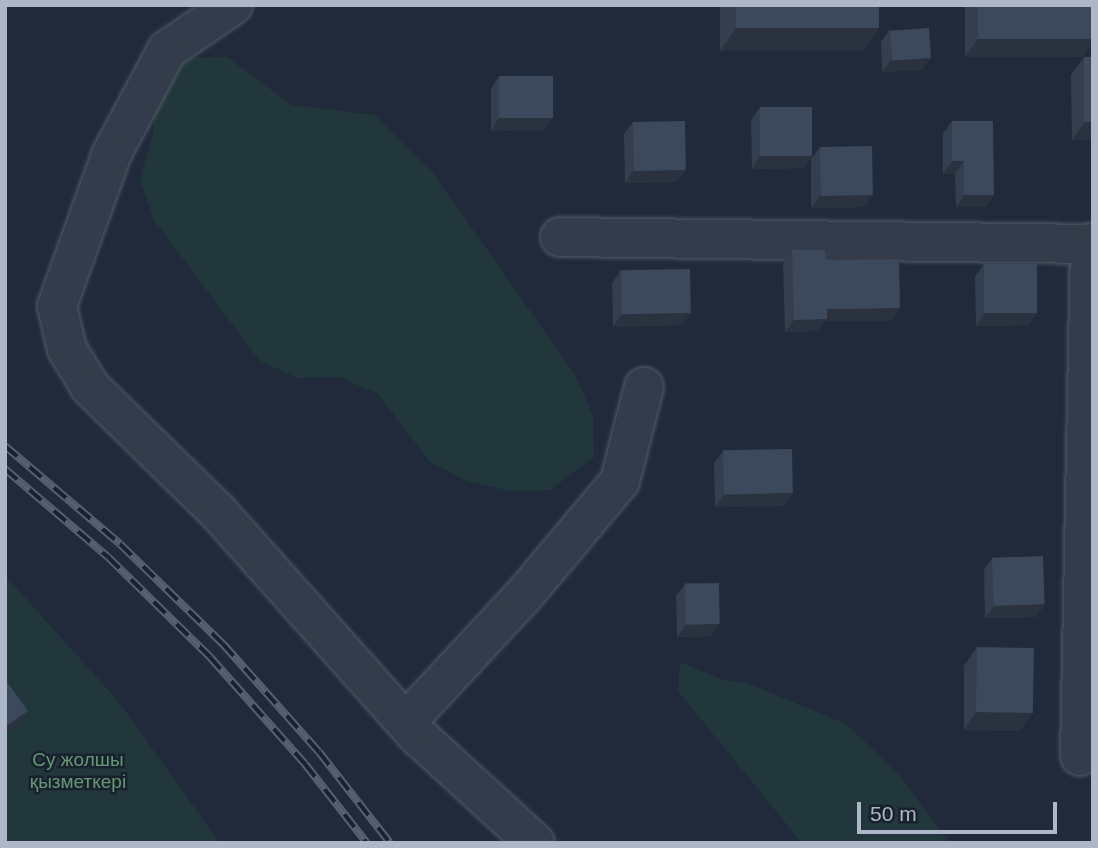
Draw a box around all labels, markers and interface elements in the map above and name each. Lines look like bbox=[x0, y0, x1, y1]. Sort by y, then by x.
park label: Су жолшы қызметкері bbox=[30, 749, 126, 793]
scale bar bbox=[860, 788, 1060, 832]
text: 50 m bbox=[870, 802, 917, 825]

